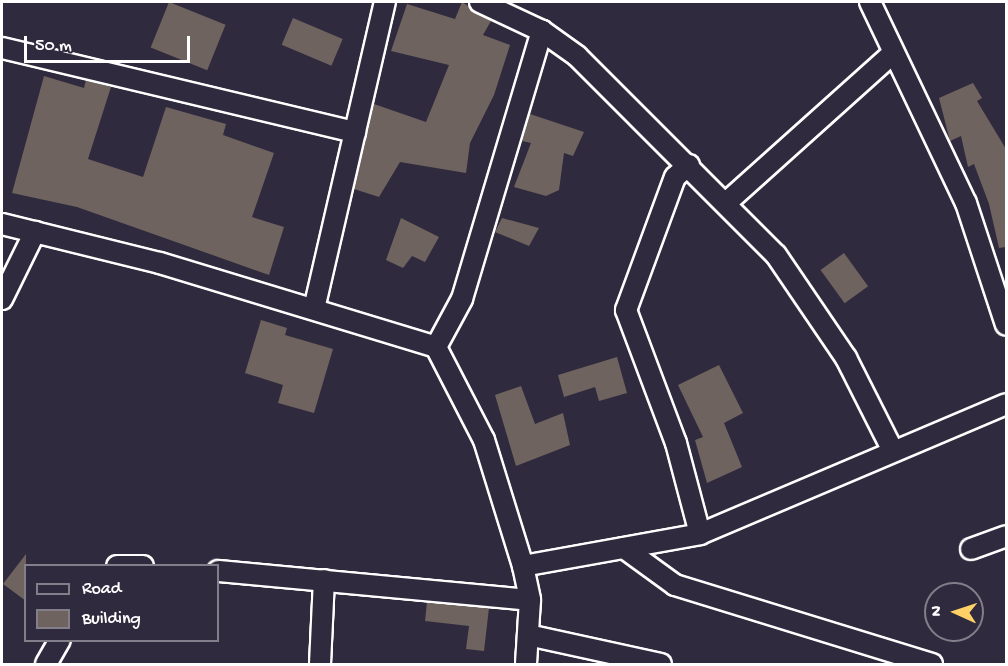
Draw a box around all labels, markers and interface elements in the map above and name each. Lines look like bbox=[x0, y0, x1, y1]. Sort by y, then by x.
scale bar bbox=[27, 24, 194, 62]
text: 50 m bbox=[35, 36, 72, 57]
legend bbox=[24, 564, 219, 642]
text: Road bbox=[82, 579, 121, 600]
north arrow bbox=[924, 582, 984, 642]
text: N bbox=[928, 605, 947, 617]
text: Building bbox=[82, 609, 141, 630]

